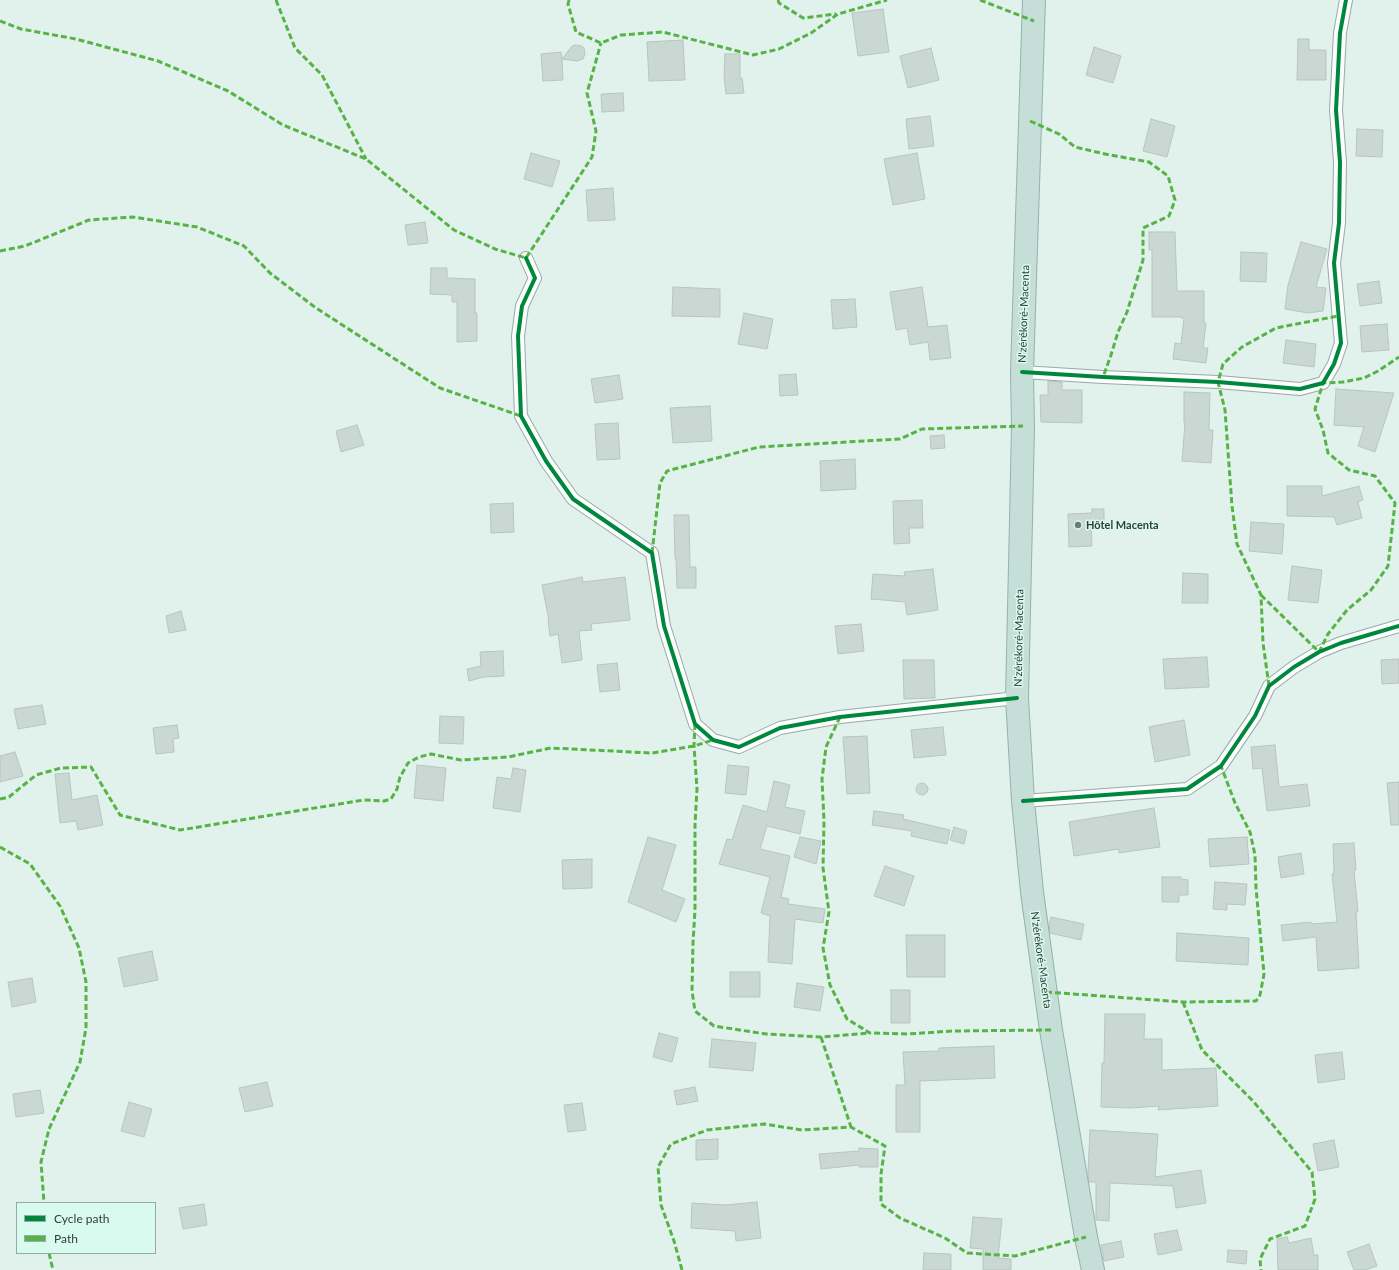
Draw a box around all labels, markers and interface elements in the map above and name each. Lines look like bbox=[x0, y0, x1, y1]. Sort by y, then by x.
street label: N'zérékoré-Macenta bbox=[1016, 265, 1032, 363]
place label: Hôtel Macenta bbox=[1086, 518, 1159, 532]
marker: Hôtel Macenta bbox=[1073, 520, 1083, 530]
street label: N'zérékoré-Macenta bbox=[1012, 589, 1026, 687]
street label: N'zérékoré-Macenta bbox=[1028, 911, 1054, 1009]
legend bbox=[16, 1202, 156, 1254]
text: Cycle path bbox=[54, 1211, 109, 1226]
text: Path bbox=[54, 1231, 78, 1246]

